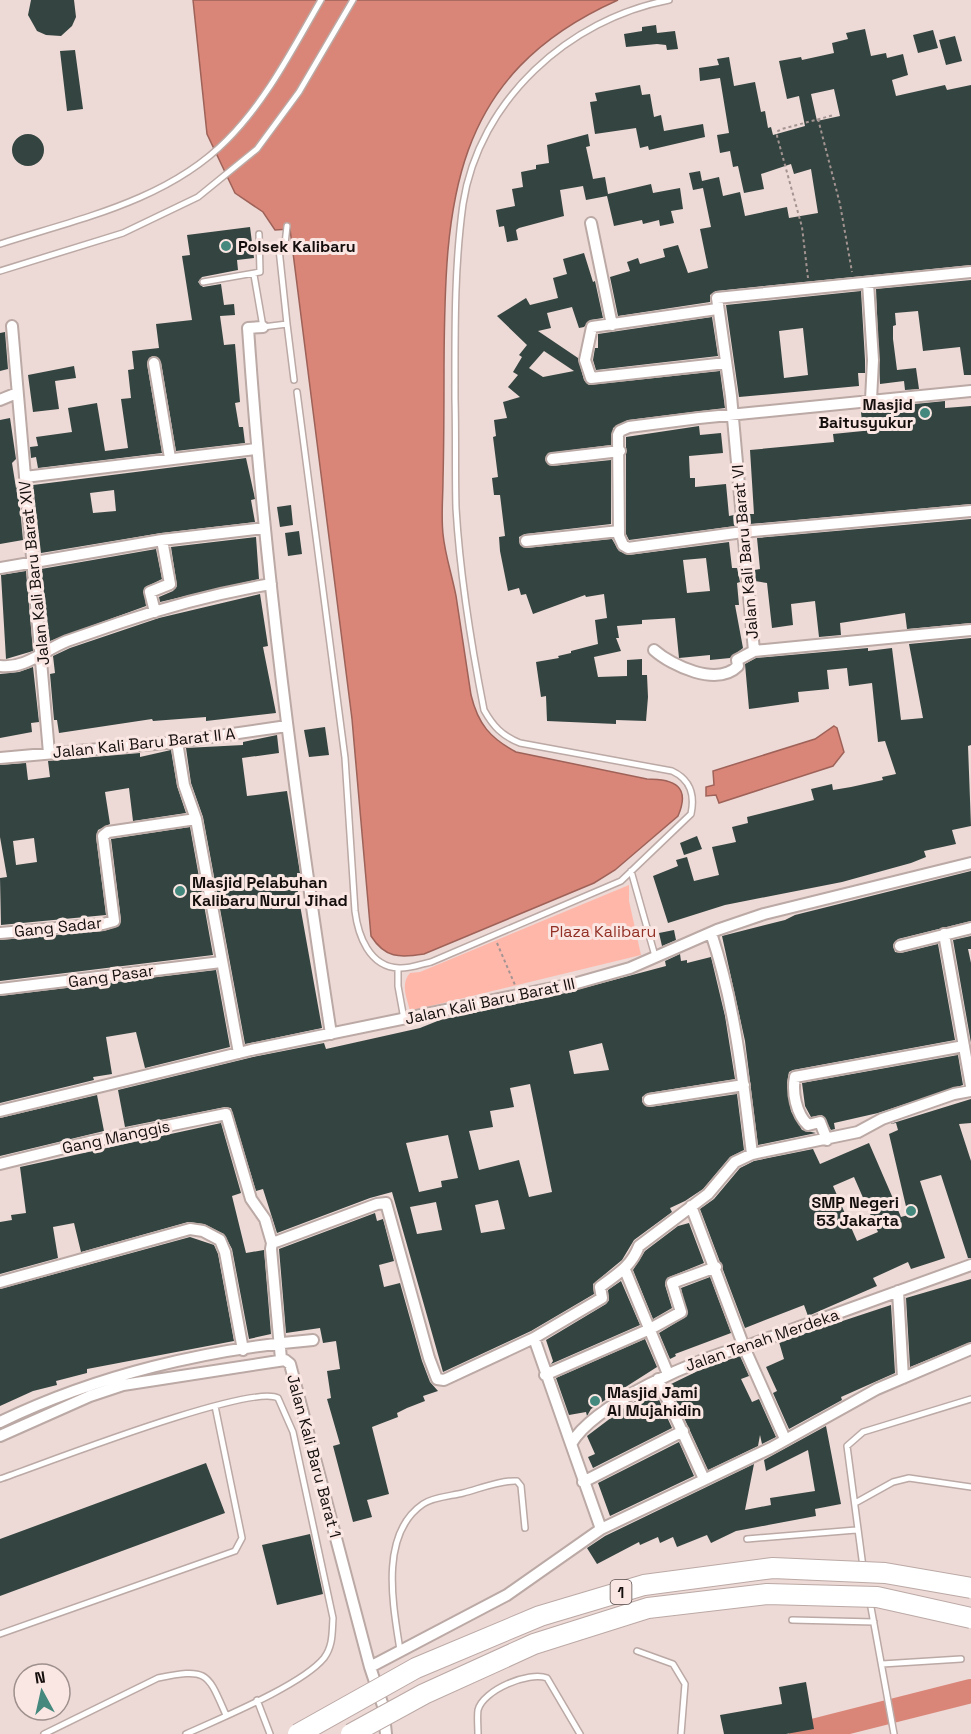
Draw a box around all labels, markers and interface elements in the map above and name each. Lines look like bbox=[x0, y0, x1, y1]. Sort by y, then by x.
place label: Polsek Kalibaru bbox=[238, 236, 356, 257]
marker: Polsek Kalibaru bbox=[219, 239, 233, 253]
place label: Masjid Baitusyukur bbox=[818, 394, 913, 433]
marker: Masjid Baitusyukur bbox=[918, 406, 932, 420]
street label: Jalan Kali Baru Barat VI bbox=[727, 464, 763, 640]
street label: Jalan Kali Baru Barat XIV bbox=[14, 479, 54, 666]
street label: Jalan Kali Baru Barat II A bbox=[52, 723, 236, 763]
place label: Masjid Pelabuhan Kalibaru Nurul Jihad bbox=[192, 872, 348, 911]
marker: Masjid Pelabuhan Kalibaru Nurul Jihad bbox=[173, 884, 187, 898]
street label: Gang Sadar bbox=[13, 912, 103, 942]
park label: Plaza Kalibaru bbox=[550, 921, 656, 942]
street label: Gang Pasar bbox=[67, 960, 155, 992]
street label: Jalan Kali Baru Barat III bbox=[403, 973, 577, 1029]
street label: Gang Manggis bbox=[60, 1115, 172, 1159]
place label: SMP Negeri 53 Jakarta bbox=[811, 1192, 899, 1231]
marker: SMP Negeri 53 Jakarta bbox=[904, 1204, 918, 1218]
street label: Jalan Tanah Merdeka bbox=[682, 1304, 842, 1376]
street label: Jalan Kali Baru Barat 1 bbox=[282, 1372, 346, 1540]
place label: Masjid Jami Al Mujahidin bbox=[607, 1382, 701, 1421]
marker: Masjid Jami Al Mujahidin bbox=[588, 1394, 602, 1408]
road number: 1 bbox=[610, 1580, 632, 1604]
north arrow bbox=[12, 1662, 72, 1722]
text: N bbox=[33, 1666, 47, 1689]

